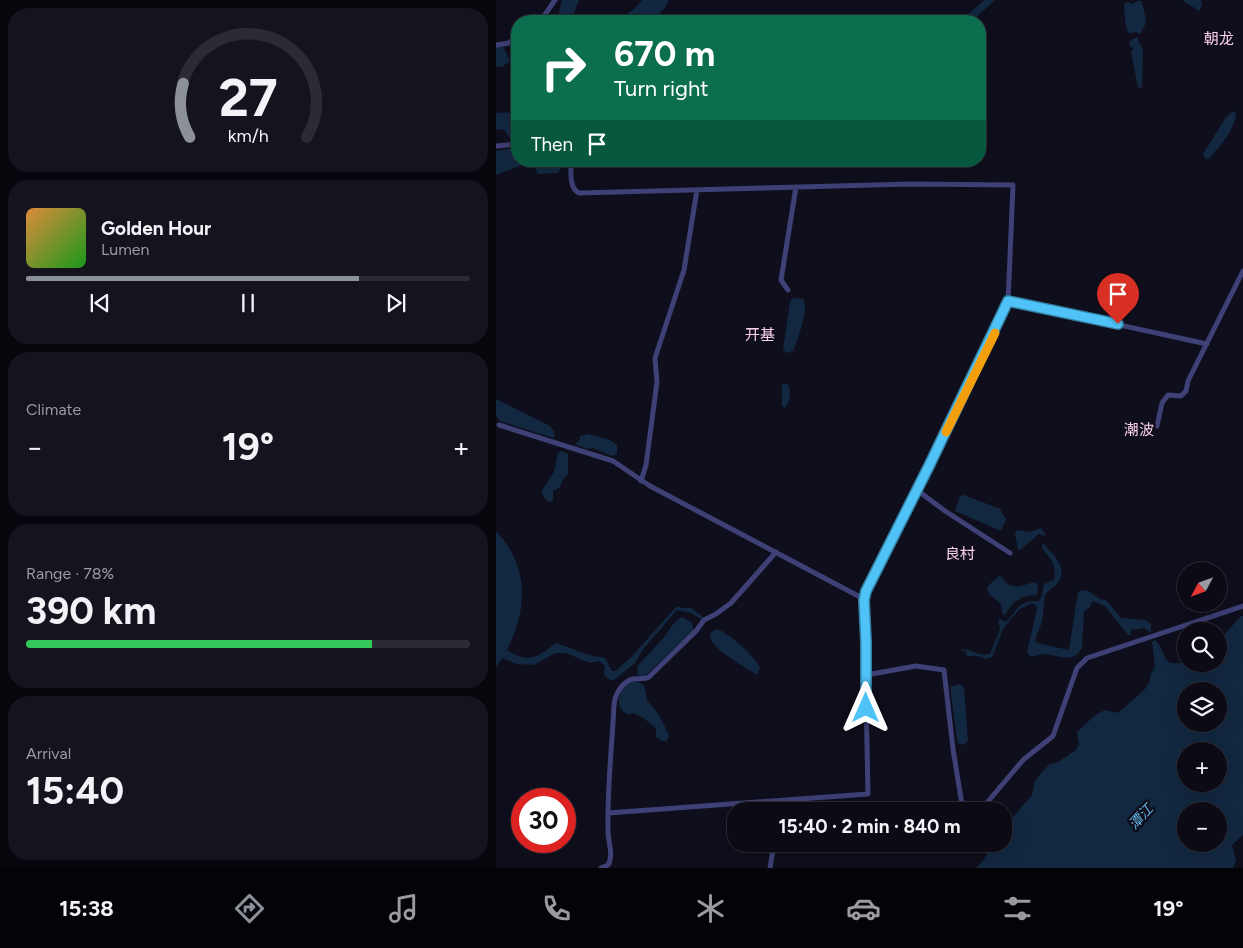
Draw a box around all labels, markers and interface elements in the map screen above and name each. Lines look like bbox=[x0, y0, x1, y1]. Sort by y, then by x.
district label: 朝龙 bbox=[1204, 30, 1234, 48]
text: 670 m bbox=[614, 33, 715, 75]
icon: right bbox=[531, 35, 596, 100]
text: 27 bbox=[218, 67, 278, 129]
text: Turn right bbox=[614, 75, 709, 102]
text: km/h bbox=[228, 125, 268, 146]
icon: arrive bbox=[583, 130, 611, 158]
text: Then bbox=[531, 133, 573, 156]
text: Golden Hour bbox=[101, 217, 211, 240]
text: Lumen bbox=[101, 240, 150, 259]
pin bbox=[1097, 273, 1139, 324]
icon: arrive bbox=[1104, 280, 1132, 308]
icon: previous bbox=[86, 289, 114, 317]
icon: pause bbox=[234, 289, 262, 317]
icon: next bbox=[382, 289, 410, 317]
district label: 开基 bbox=[745, 326, 775, 344]
text: Climate bbox=[26, 400, 81, 419]
district label: 潮波 bbox=[1124, 421, 1154, 439]
text: 19° bbox=[222, 424, 274, 470]
text: − bbox=[26, 430, 43, 464]
text: + bbox=[453, 430, 470, 464]
district label: 良村 bbox=[945, 545, 975, 563]
north arrow bbox=[1177, 562, 1227, 612]
map controls bbox=[1177, 562, 1227, 852]
text: Range · 78% bbox=[26, 564, 114, 583]
text: 390 km bbox=[26, 588, 156, 634]
button: search bbox=[1177, 622, 1227, 672]
position arrow bbox=[839, 681, 891, 733]
button: layers bbox=[1177, 682, 1227, 732]
button: + bbox=[1177, 742, 1227, 792]
text: Arrival bbox=[26, 744, 71, 763]
text: 15:40 bbox=[26, 768, 124, 814]
speed limit sign: 30 bbox=[511, 788, 576, 853]
water label: 潭江 bbox=[1125, 800, 1158, 833]
button: − bbox=[1177, 802, 1227, 852]
text: 15:40 · 2 min · 840 m bbox=[778, 815, 961, 838]
icon: directions bbox=[232, 891, 267, 926]
icon: music bbox=[386, 891, 421, 926]
icon: phone bbox=[539, 891, 574, 926]
icon: climate bbox=[693, 891, 728, 926]
icon: car bbox=[846, 891, 881, 926]
icon: filters bbox=[1000, 891, 1035, 926]
text: 15:38 bbox=[59, 895, 114, 922]
text: 19° bbox=[1153, 895, 1184, 922]

